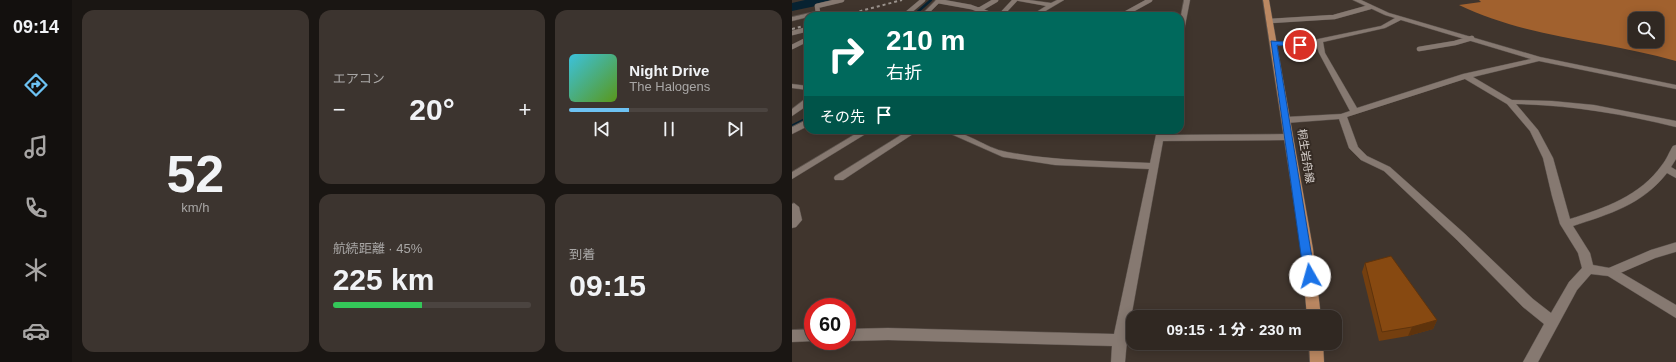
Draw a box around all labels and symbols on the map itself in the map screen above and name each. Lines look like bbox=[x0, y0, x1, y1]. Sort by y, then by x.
pin bbox=[1283, 28, 1317, 62]
street label: 桐生岩舟線 bbox=[1296, 128, 1316, 184]
position arrow bbox=[1289, 255, 1331, 297]
speed limit sign: 60 bbox=[804, 298, 856, 350]

